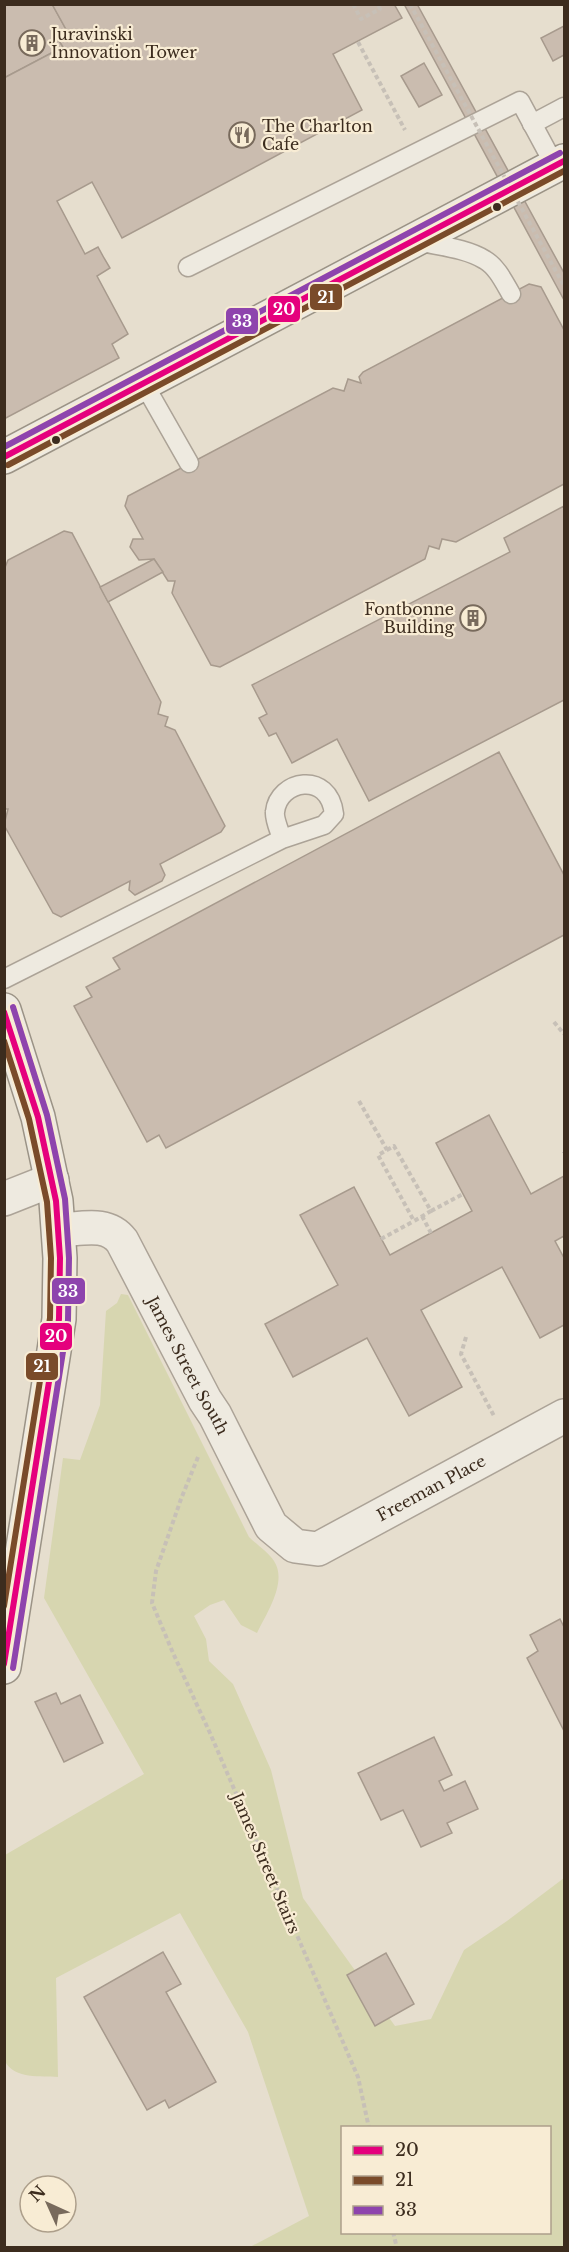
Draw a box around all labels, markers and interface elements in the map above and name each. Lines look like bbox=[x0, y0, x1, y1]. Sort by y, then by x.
place label: Juravinski Innovation Tower bbox=[49, 24, 197, 62]
building icon: Juravinski Innovation Tower bbox=[17, 28, 47, 58]
place label: The Charlton Cafe bbox=[262, 116, 373, 154]
restaurant icon: The Charlton Cafe bbox=[227, 120, 257, 150]
unlabelled marker bbox=[491, 201, 503, 213]
line badge: 21 bbox=[309, 283, 343, 311]
text: 21 bbox=[317, 287, 335, 307]
line badge: 20 bbox=[267, 295, 301, 323]
text: 20 bbox=[273, 299, 295, 319]
line badge: 33 bbox=[225, 307, 259, 335]
text: 33 bbox=[232, 311, 252, 331]
unlabelled marker bbox=[50, 434, 62, 446]
place label: Fontbonne Building bbox=[364, 599, 454, 637]
building icon: Fontbonne Building bbox=[458, 603, 488, 633]
line badge: 33 bbox=[51, 1277, 86, 1305]
text: 33 bbox=[58, 1281, 78, 1301]
street label: James Street South bbox=[142, 1291, 233, 1438]
line badge: 20 bbox=[39, 1322, 73, 1351]
text: 20 bbox=[45, 1326, 67, 1346]
line badge: 21 bbox=[25, 1352, 59, 1381]
text: 21 bbox=[33, 1356, 51, 1376]
street label: Freeman Place bbox=[373, 1450, 489, 1525]
street label: James Street Stairs bbox=[227, 1788, 305, 1936]
legend bbox=[341, 2126, 551, 2234]
text: 20 bbox=[395, 2139, 419, 2161]
text: 21 bbox=[395, 2169, 414, 2191]
north arrow bbox=[18, 2174, 78, 2234]
text: N bbox=[25, 2181, 50, 2206]
text: 33 bbox=[395, 2199, 417, 2221]

